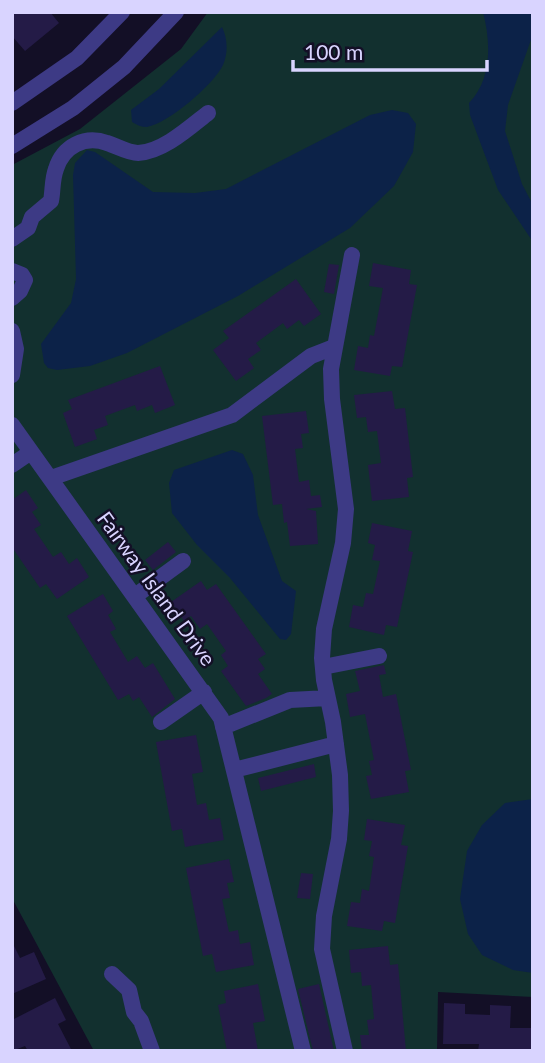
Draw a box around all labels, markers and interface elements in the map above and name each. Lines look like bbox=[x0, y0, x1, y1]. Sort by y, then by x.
scale bar bbox=[293, 28, 487, 72]
text: 100 m bbox=[304, 39, 363, 64]
street label: Fairway Island Drive bbox=[93, 506, 222, 670]

